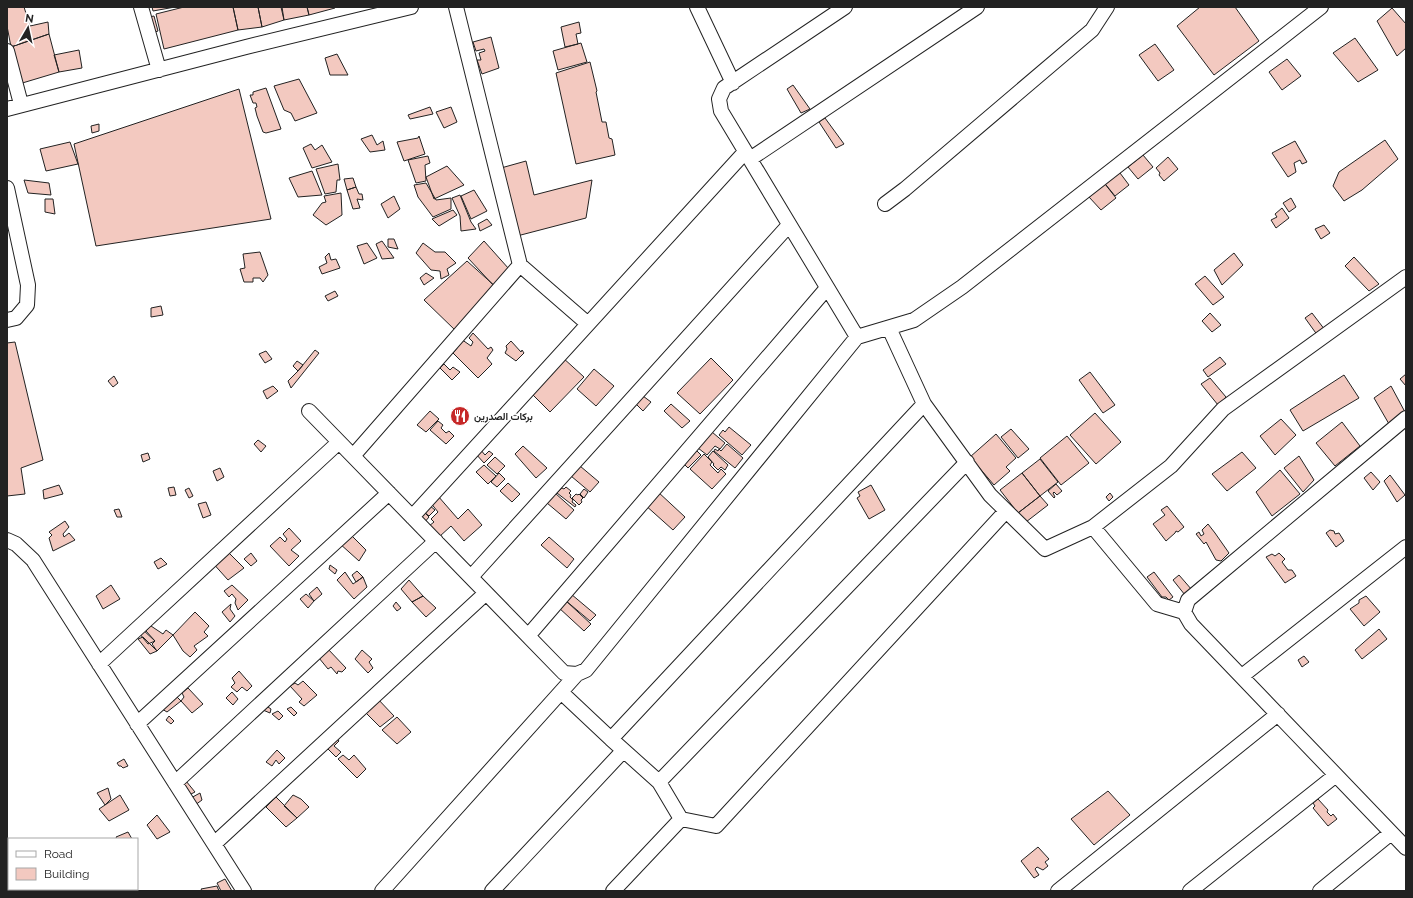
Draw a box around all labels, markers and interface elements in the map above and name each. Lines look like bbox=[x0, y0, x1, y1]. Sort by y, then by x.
north arrow bbox=[8, 8, 48, 48]
text: N bbox=[24, 12, 35, 26]
restaurant icon: بركات الصدرين bbox=[449, 405, 471, 427]
place label: بركات الصدرين bbox=[474, 411, 533, 423]
legend bbox=[8, 838, 138, 890]
text: Road bbox=[44, 847, 73, 861]
text: Building bbox=[44, 867, 90, 881]

